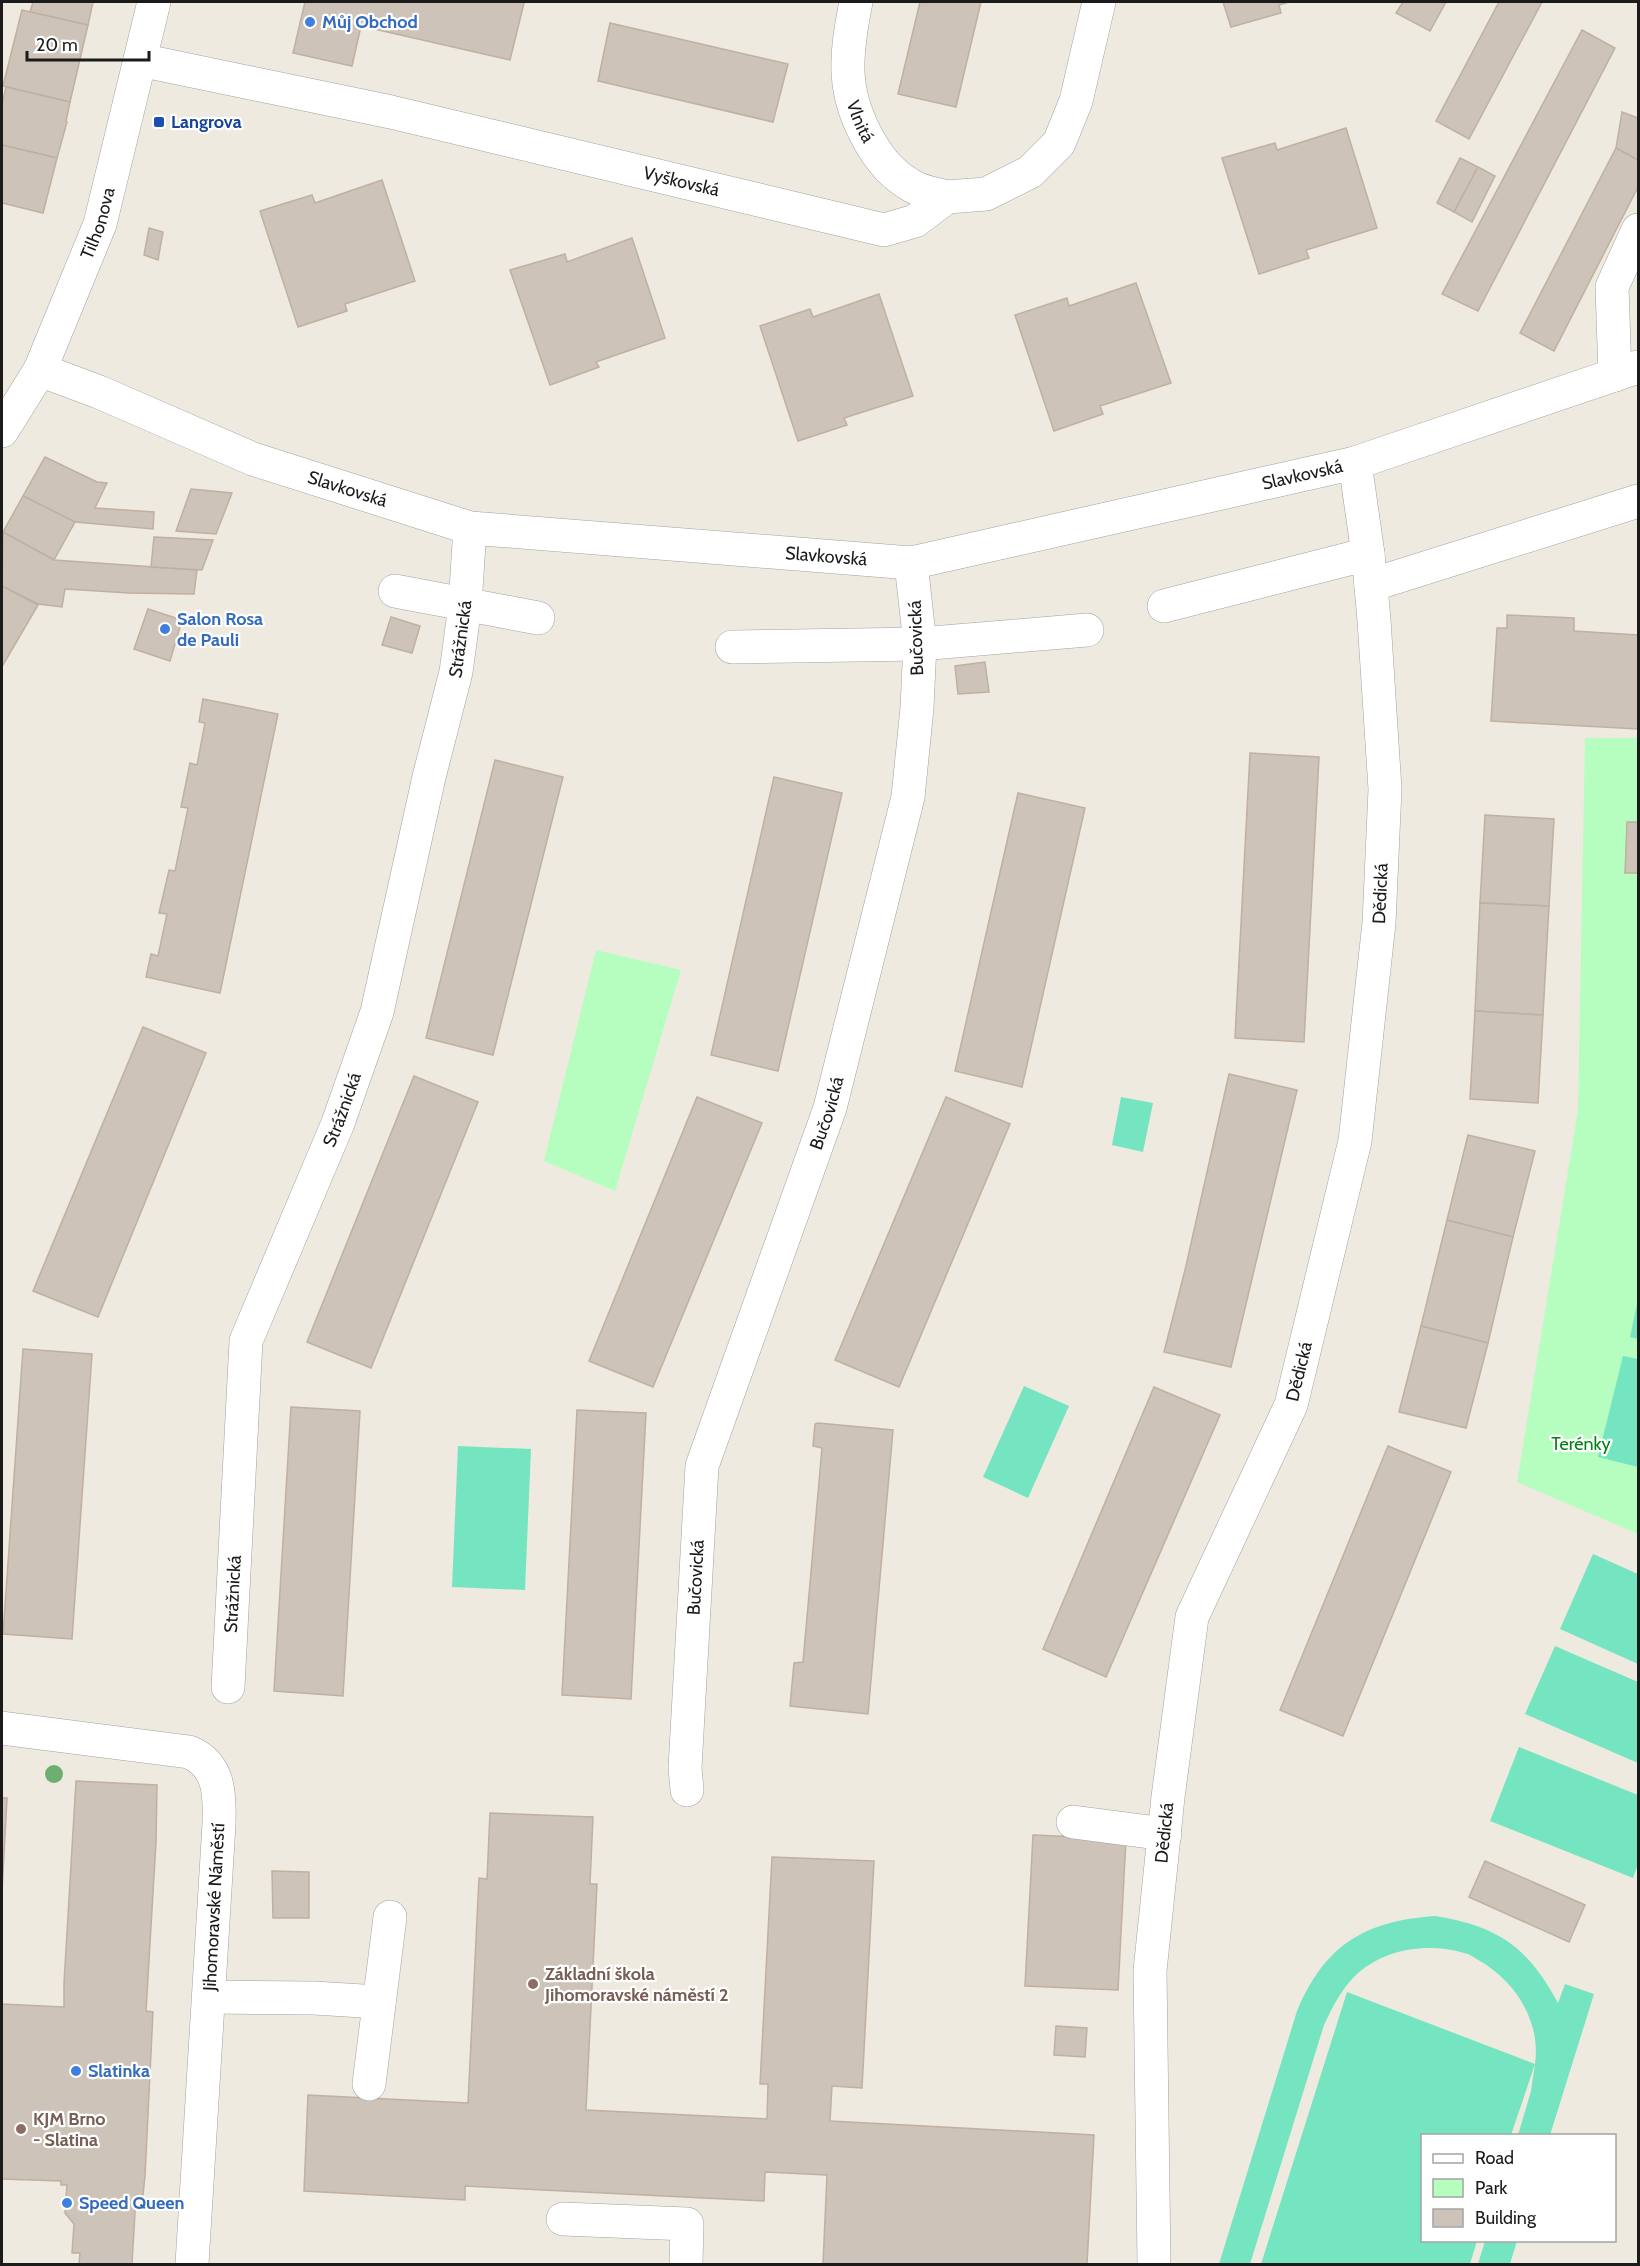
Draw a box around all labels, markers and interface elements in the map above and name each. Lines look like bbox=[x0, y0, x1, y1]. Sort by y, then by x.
place label: Můj Obchod bbox=[322, 11, 418, 33]
marker: Můj Obchod bbox=[303, 15, 317, 29]
scale bar bbox=[27, 24, 148, 62]
text: 20 m bbox=[36, 34, 78, 56]
street label: Vlnitá bbox=[842, 98, 879, 147]
place label: Langrova bbox=[171, 111, 242, 133]
marker: Langrova bbox=[152, 115, 166, 129]
street label: Vyškovská bbox=[641, 162, 722, 201]
street label: Tilhonova bbox=[76, 185, 120, 262]
street label: Slavkovská bbox=[1260, 455, 1345, 495]
street label: Slavkovská bbox=[305, 466, 390, 512]
street label: Slavkovská bbox=[784, 542, 868, 571]
street label: Strážnická bbox=[444, 600, 476, 680]
street label: Bučovická bbox=[904, 600, 928, 676]
place label: Salon Rosa de Pauli bbox=[177, 608, 263, 651]
marker: Salon Rosa de Pauli bbox=[158, 622, 172, 636]
street label: Dědická bbox=[1368, 862, 1393, 924]
street label: Strážnická bbox=[318, 1069, 366, 1150]
street label: Bučovická bbox=[805, 1074, 849, 1153]
street label: Dědická bbox=[1281, 1339, 1317, 1404]
park label: Terénky bbox=[1551, 1433, 1611, 1455]
street label: Bučovická bbox=[683, 1539, 709, 1616]
street label: Strážnická bbox=[220, 1554, 246, 1634]
street label: Dědická bbox=[1150, 1801, 1178, 1864]
street label: Jihomoravské Náměstí bbox=[199, 1822, 229, 1993]
place label: Základní škola Jihomoravské náměstí 2 bbox=[544, 1963, 728, 2006]
marker: Základní škola Jihomoravské náměstí 2 bbox=[526, 1977, 540, 1991]
place label: Slatinka bbox=[88, 2060, 150, 2082]
marker: Slatinka bbox=[69, 2064, 83, 2078]
place label: KJM Brno - Slatina bbox=[33, 2108, 106, 2151]
marker: KJM Brno - Slatina bbox=[14, 2122, 28, 2136]
legend bbox=[1421, 2134, 1616, 2242]
text: Road bbox=[1475, 2147, 1514, 2169]
text: Park bbox=[1475, 2177, 1508, 2199]
place label: Speed Queen bbox=[79, 2192, 185, 2214]
marker: Speed Queen bbox=[60, 2196, 74, 2210]
text: Building bbox=[1475, 2207, 1537, 2229]

